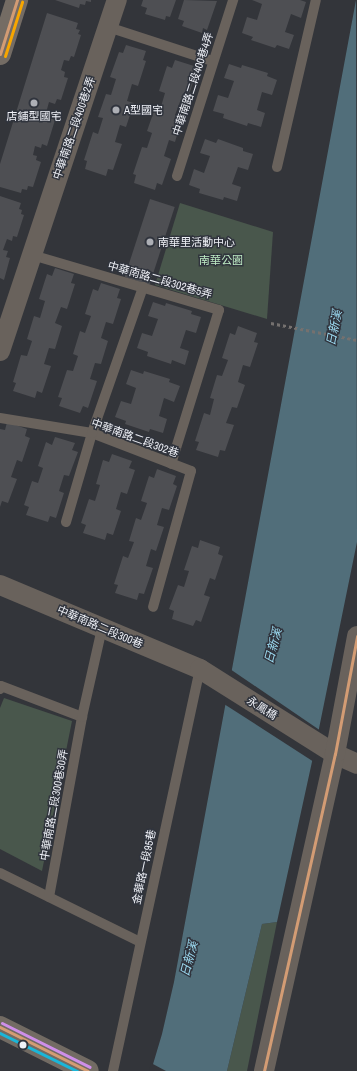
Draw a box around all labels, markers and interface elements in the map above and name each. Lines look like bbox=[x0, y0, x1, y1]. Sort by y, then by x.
street label: 中華南路二段400巷4弄 bbox=[170, 31, 216, 137]
street label: 中華南路二段400巷2弄 bbox=[50, 75, 98, 181]
marker: 店鋪型國宅 bbox=[29, 98, 39, 108]
place label: A型國宅 bbox=[124, 103, 163, 117]
marker: A型國宅 bbox=[111, 105, 121, 115]
place label: 店鋪型國宅 bbox=[7, 109, 61, 123]
place label: 南華里活動中心 bbox=[158, 235, 235, 249]
marker: 南華里活動中心 bbox=[145, 237, 155, 247]
park label: 南華公園 bbox=[199, 253, 243, 267]
street label: 中華南路二段302巷5弄 bbox=[106, 259, 214, 301]
water label: 日新溪 bbox=[324, 309, 346, 347]
street label: 中華南路二段302巷 bbox=[89, 416, 181, 460]
street label: 中華南路二段300巷 bbox=[55, 603, 145, 651]
water label: 日新溪 bbox=[262, 627, 286, 665]
street label: 永鳳橋 bbox=[245, 694, 279, 722]
street label: 中華南路二段300巷30弄 bbox=[38, 748, 70, 862]
street label: 金華路一段95巷 bbox=[130, 828, 158, 906]
water label: 日新溪 bbox=[178, 940, 202, 978]
unlabelled marker bbox=[18, 1040, 28, 1050]

